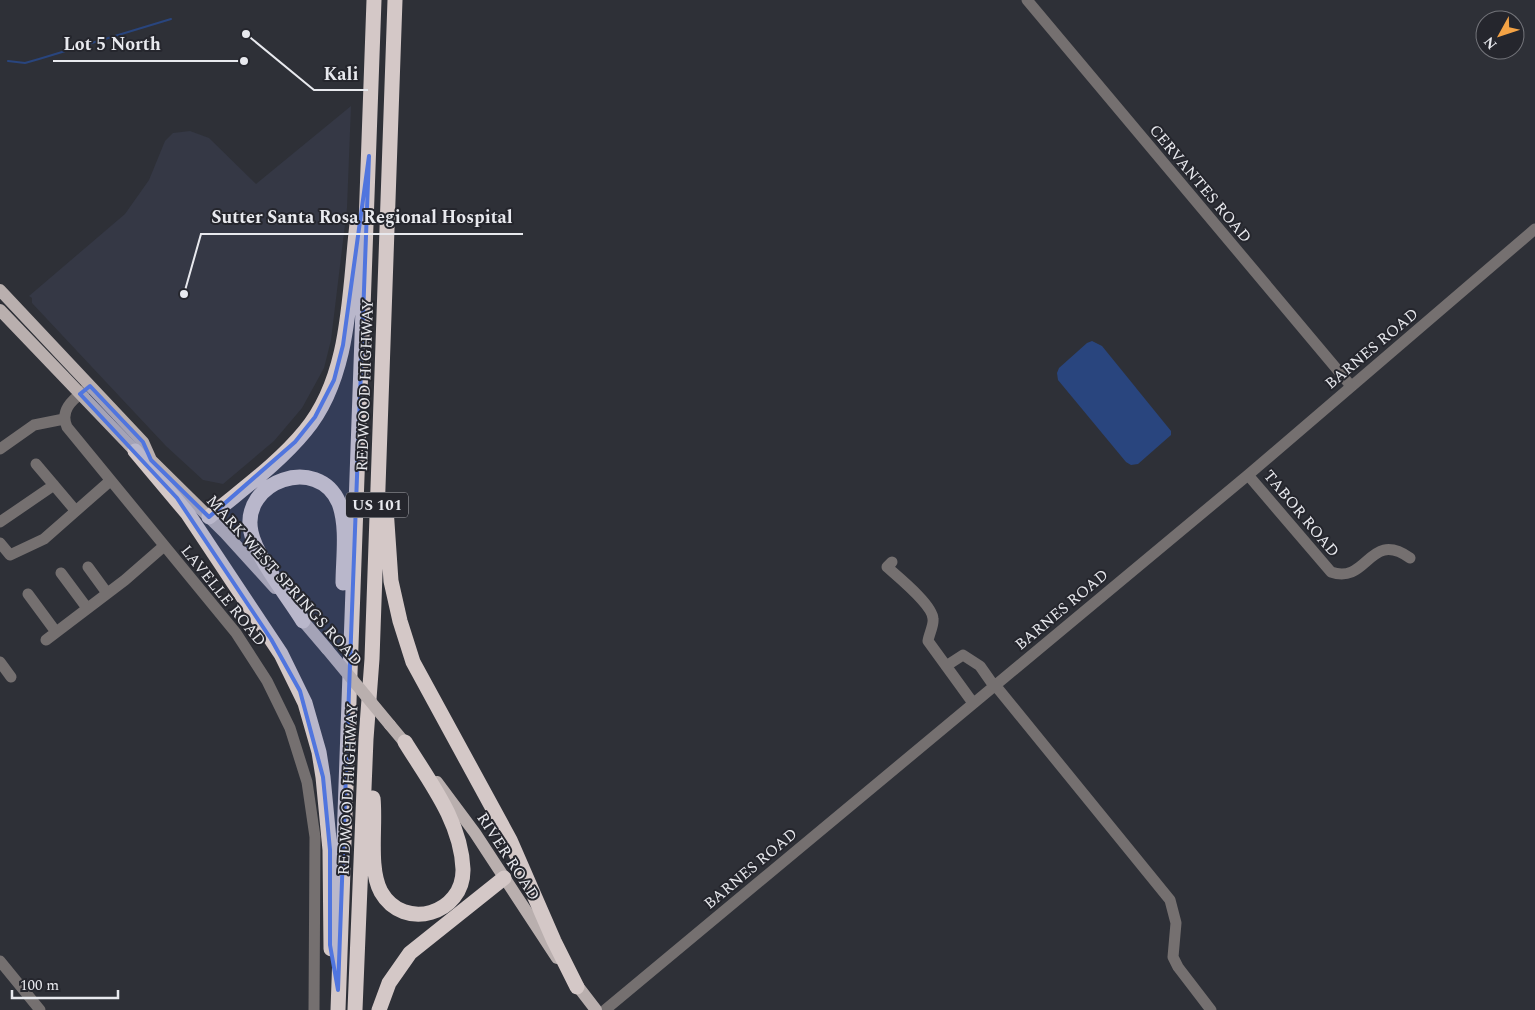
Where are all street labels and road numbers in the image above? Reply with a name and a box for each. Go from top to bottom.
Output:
street label: CERVANTES ROAD [1143,119,1257,248]
street label: REDWOOD HIGHWAY [350,298,380,472]
street label: BARNES ROAD [1320,302,1424,395]
street label: TABOR ROAD [1257,465,1345,563]
street label: MARK WEST SPRINGS ROAD [201,490,368,672]
road number: US 101 [346,492,408,518]
street label: LAVELLE ROAD [175,540,272,652]
street label: BARNES ROAD [1010,563,1114,656]
street label: REDWOOD HIGHWAY [331,702,364,876]
street label: RIVER ROAD [471,808,546,905]
street label: BARNES ROAD [699,822,803,915]

